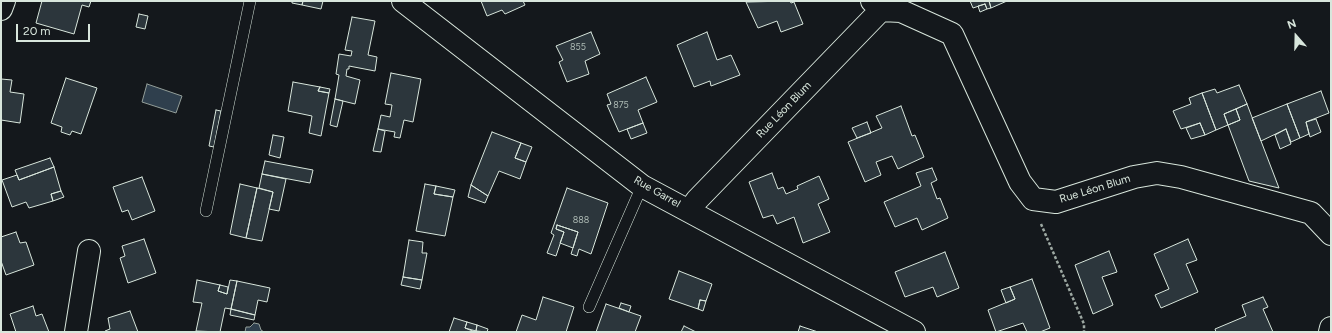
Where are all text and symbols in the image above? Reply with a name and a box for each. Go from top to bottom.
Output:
scale bar [18,16,92,42]
north arrow [1276,16,1316,56]
text: N [1285,17,1298,32]
text: 20 m [23,24,51,38]
house number: 855 [570,42,586,52]
street label: Rue Léon Blum [754,79,814,141]
house number: 875 [613,100,629,110]
street label: Rue Léon Blum [1058,172,1132,206]
street label: Rue Garrel [631,173,683,211]
house number: 888 [573,215,589,225]

